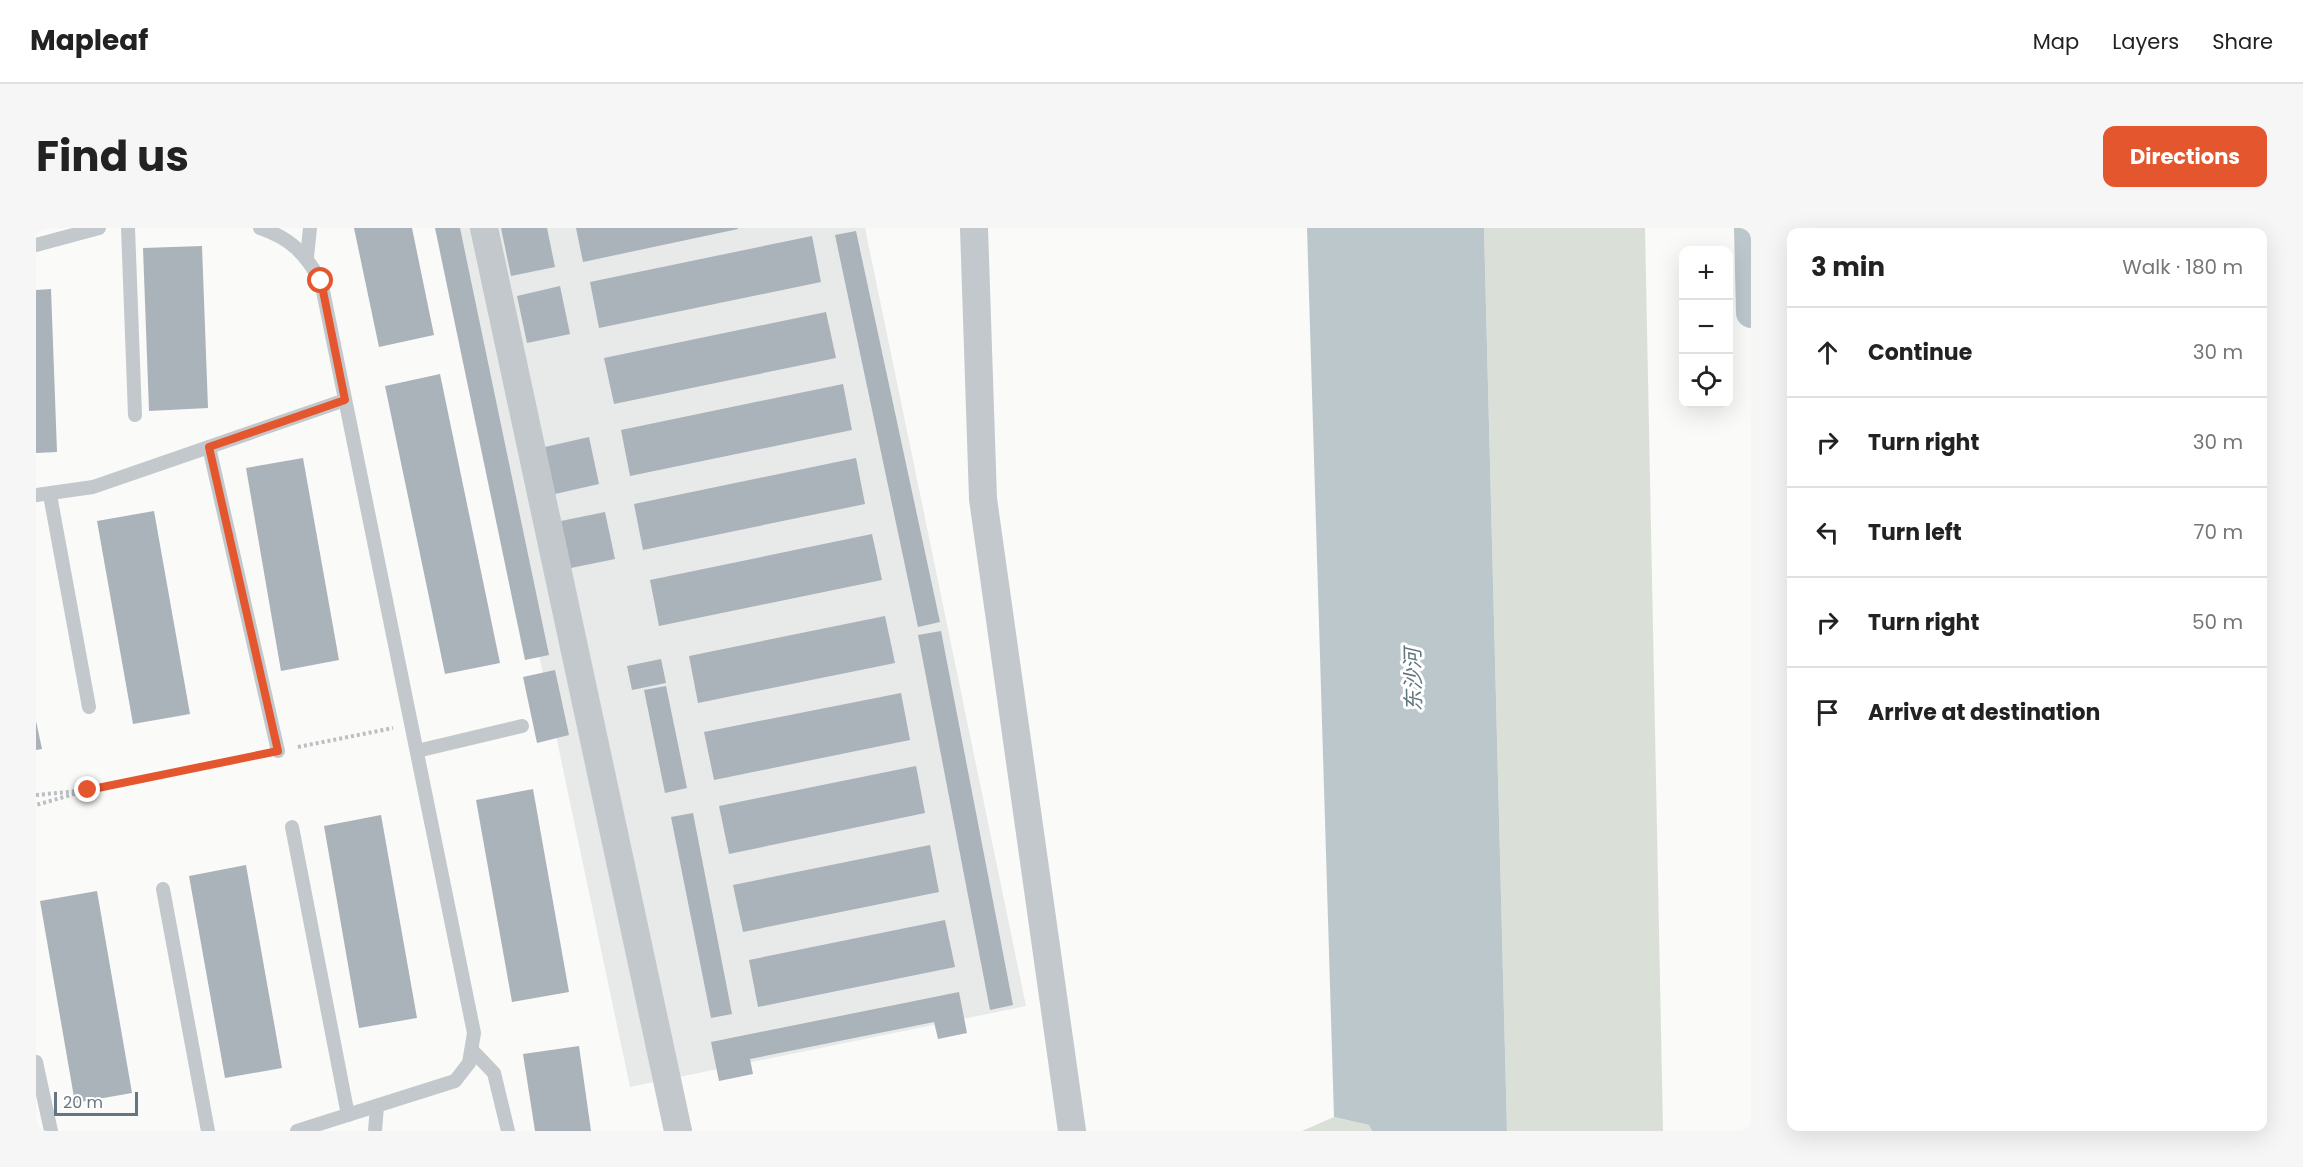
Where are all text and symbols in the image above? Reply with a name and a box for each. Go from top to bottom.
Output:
text: Mapleaf [30,21,148,60]
text: Map [2033,27,2079,56]
text: Layers [2112,27,2179,56]
text: Share [2212,27,2273,56]
button: Directions [2103,126,2267,187]
text: Find us [36,127,189,186]
map controls [1679,246,1733,408]
button: + [1679,246,1733,300]
text: 3 min [1811,249,1885,285]
text: Walk · 180 m [2122,253,2243,281]
route start [307,267,333,293]
button: − [1679,300,1733,354]
icon: ahead [1811,336,1844,369]
text: Continue [1868,337,1972,368]
text: 30 m [2193,338,2243,366]
button: locate [1679,354,1733,408]
icon: right [1811,426,1844,459]
text: Turn right [1868,427,1979,458]
text: 30 m [2193,428,2243,456]
icon: left [1811,516,1844,549]
text: Turn left [1868,517,1962,548]
text: 70 m [2194,518,2243,546]
icon: right [1811,606,1844,639]
text: Turn right [1868,607,1979,638]
text: 50 m [2192,608,2243,636]
water label: 东沙河 [1398,644,1428,712]
icon: arrive [1811,696,1844,729]
text: Arrive at destination [1868,697,2100,728]
route end [74,776,100,802]
scale bar [54,1089,138,1116]
text: 20 m [63,1091,103,1114]

